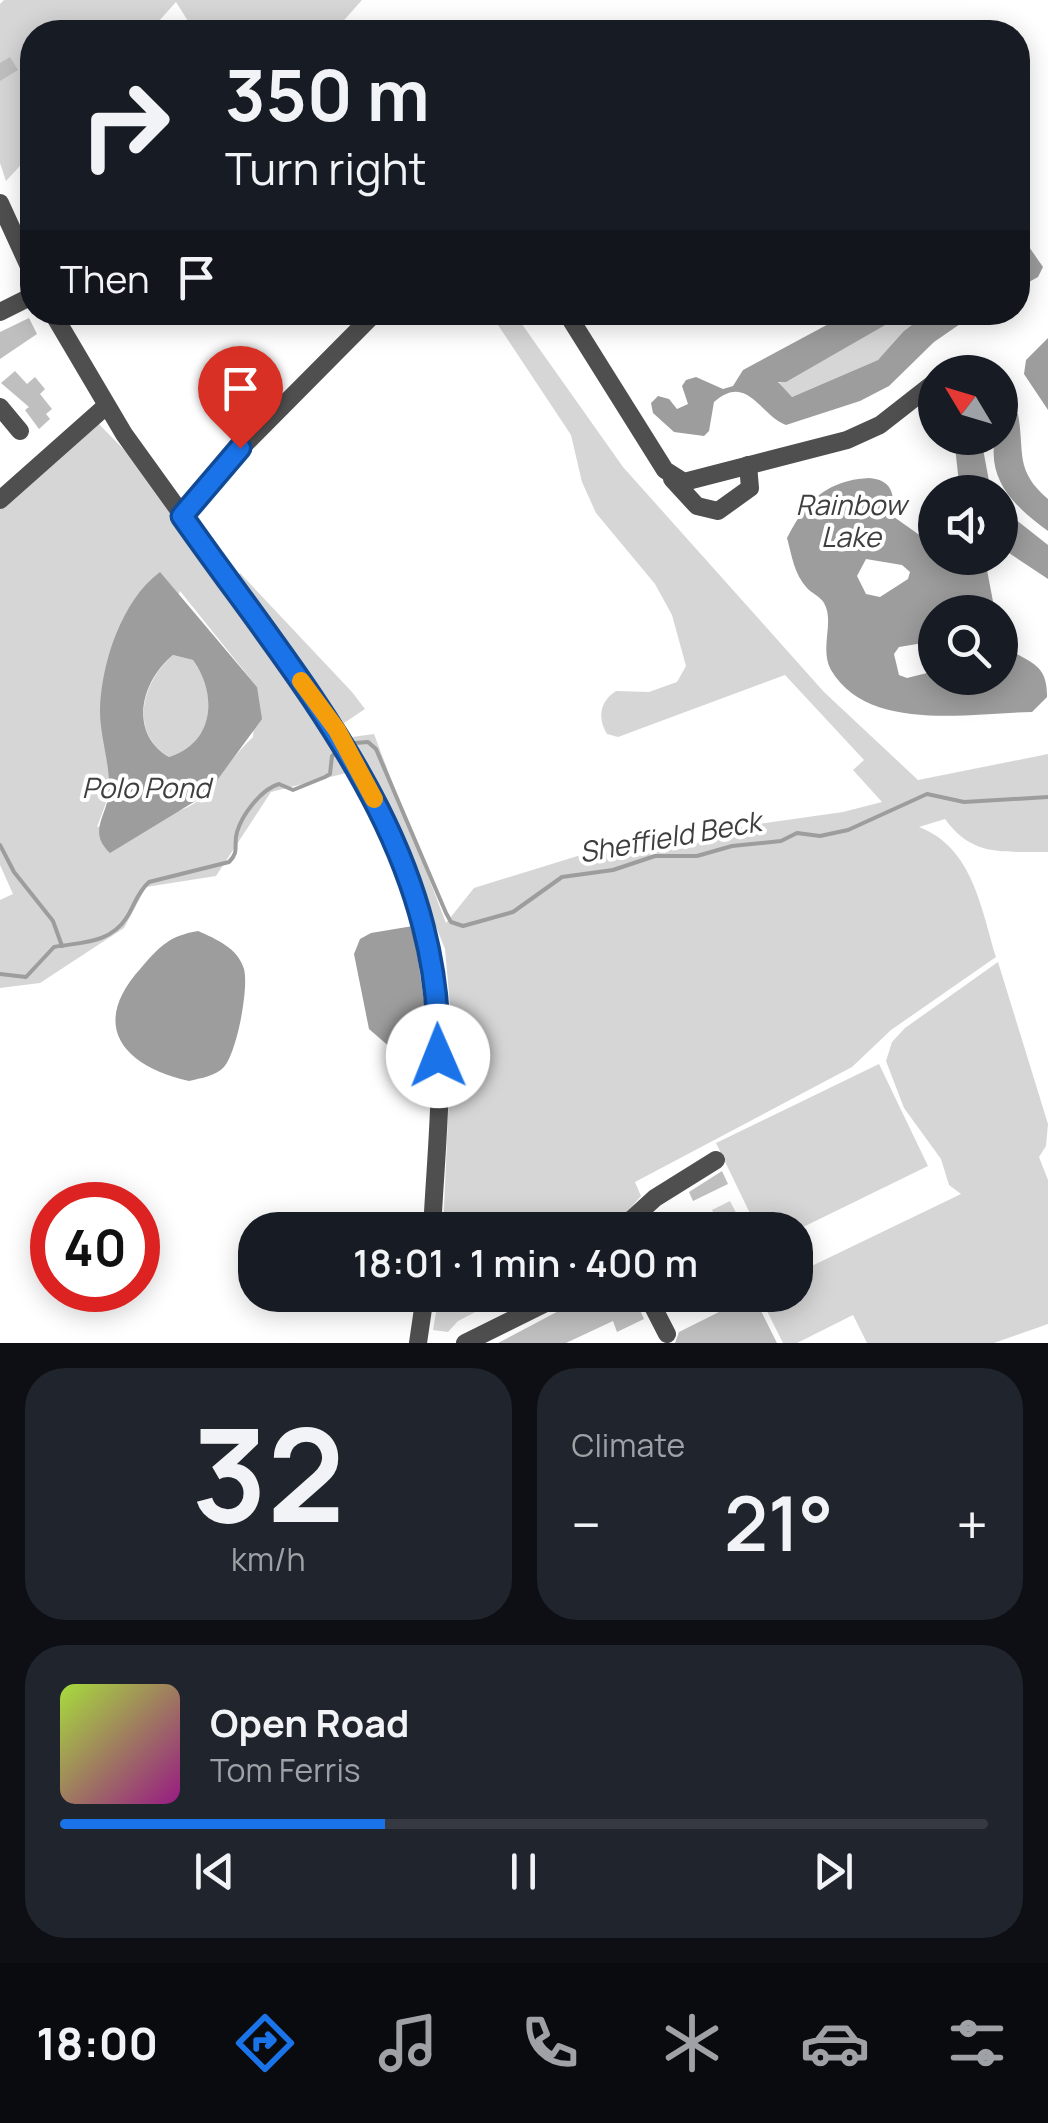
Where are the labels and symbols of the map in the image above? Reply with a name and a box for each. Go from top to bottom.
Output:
pin [198,346,283,449]
north arrow [918,355,1018,455]
water label: Rainbow Lake [796,485,910,555]
water label: Polo Pond [82,768,214,806]
water label: Sheffield Beck [576,801,768,871]
position arrow [386,1004,490,1108]
speed limit sign: 40 [30,1182,160,1312]

